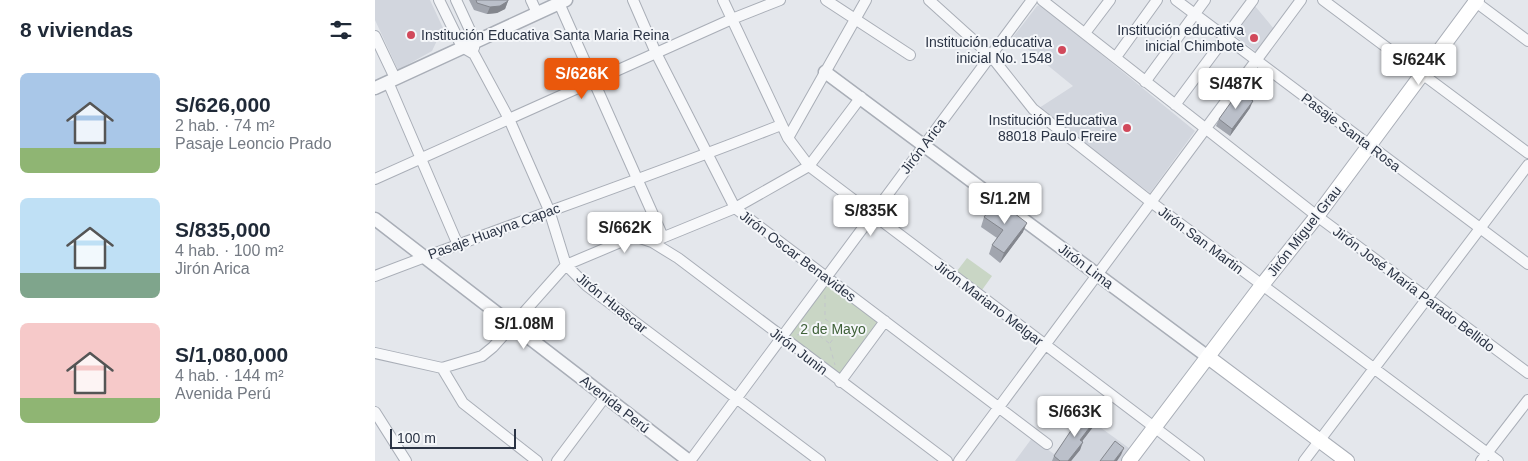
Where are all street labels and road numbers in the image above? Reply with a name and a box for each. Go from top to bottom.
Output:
street label: Pasaje Santa Rosa [1298,90,1404,175]
street label: Jirón Arica [897,115,949,177]
street label: Jirón Miguel Grau [1264,183,1344,279]
street label: Pasaje Huayna Capac [426,200,562,262]
street label: Jirón San Martin [1155,203,1247,277]
street label: Jirón Oscar Benavides [737,207,859,305]
street label: Jirón José María Parado Bellido [1330,223,1498,355]
street label: Jirón Lima [1055,240,1117,292]
street label: Jirón Mariano Melgar [932,257,1047,349]
street label: Jirón Huascar [573,270,651,337]
street label: Jirón Junin [767,324,831,378]
street label: Avenida Perú [577,372,653,436]

